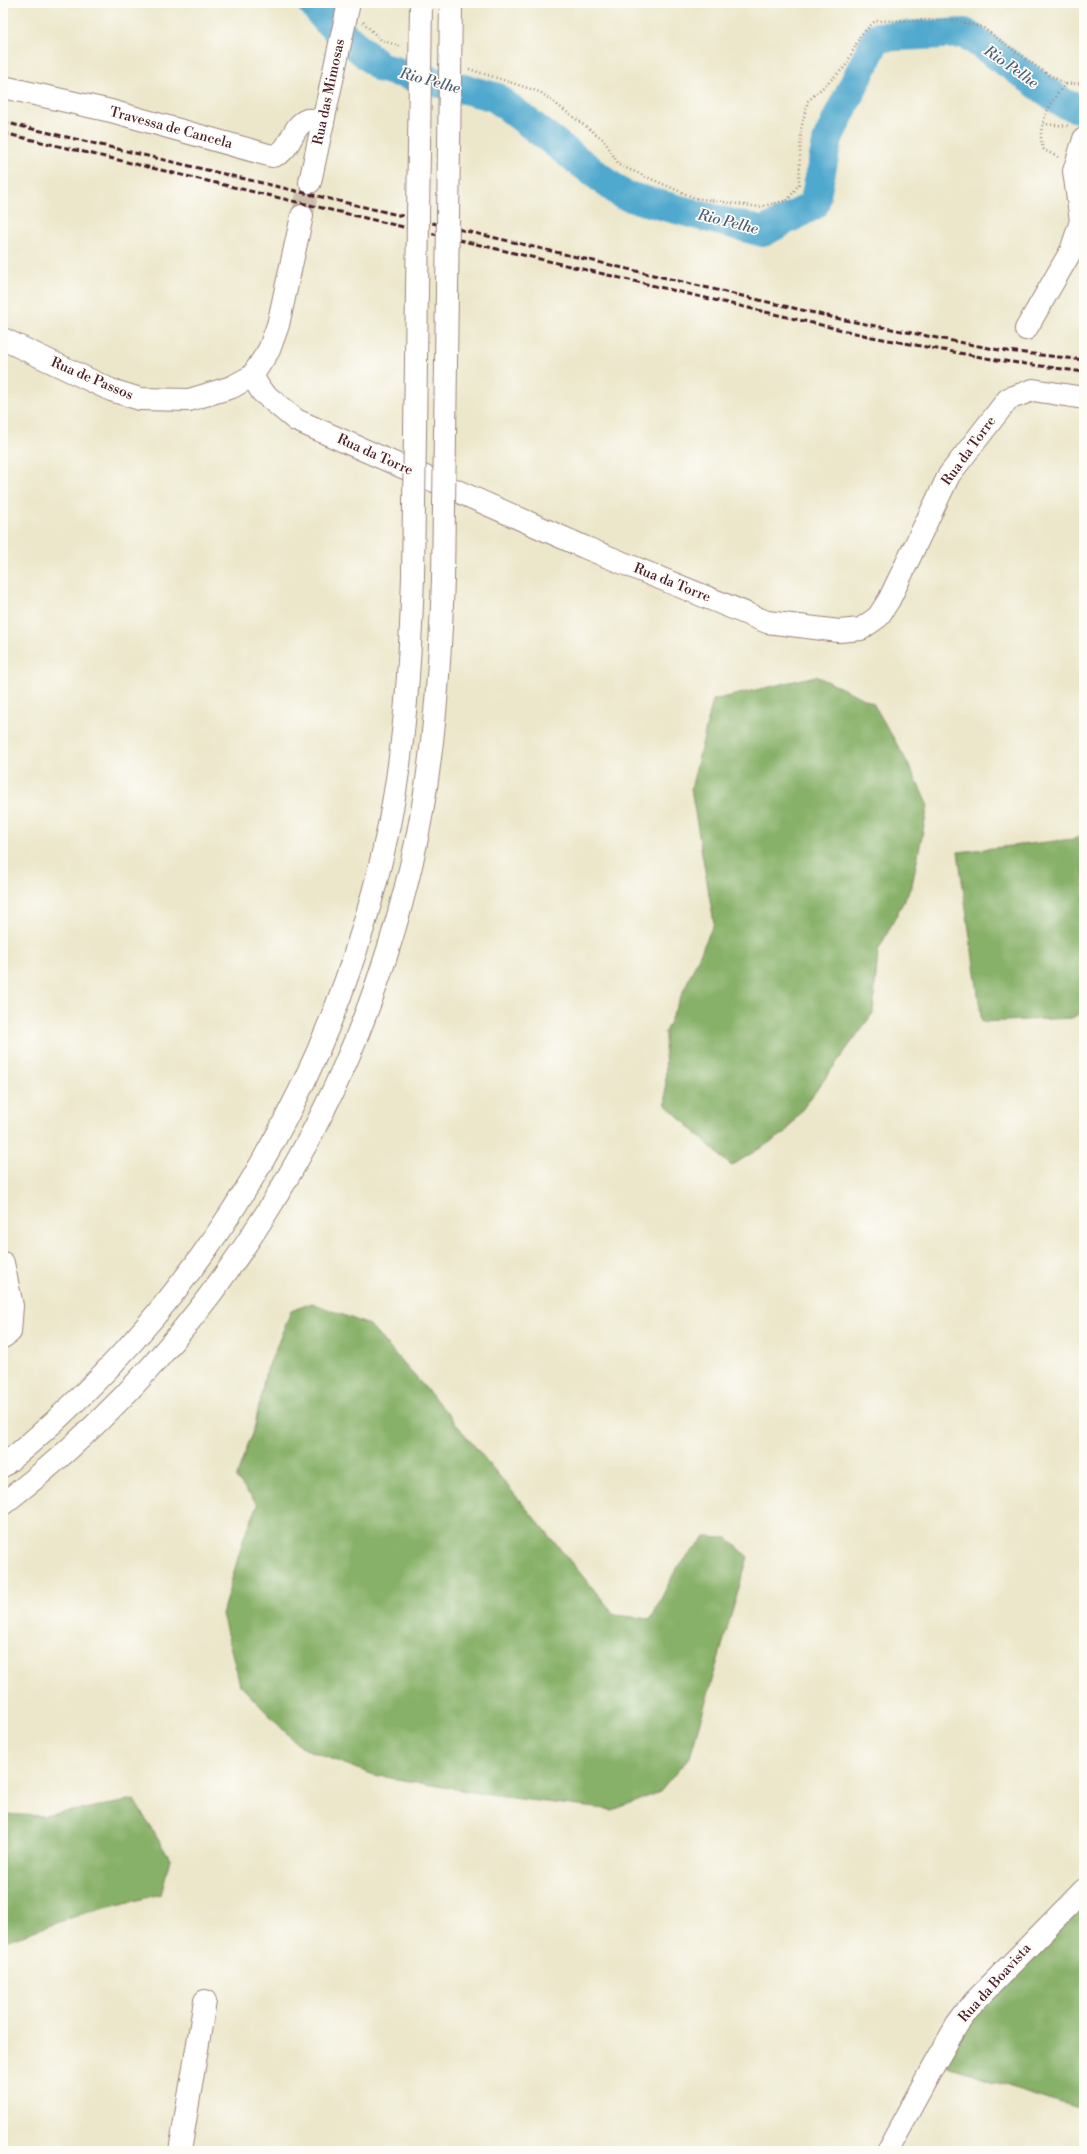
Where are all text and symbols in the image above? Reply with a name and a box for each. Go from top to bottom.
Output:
street label: Rua das Mimosas [309,37,349,147]
water label: Rio Pelhe [979,41,1042,93]
water label: Rio Pelhe [397,64,462,98]
street label: Travessa de Cancela [108,103,235,153]
water label: Rio Pelhe [695,205,760,239]
street label: Rua de Passos [48,354,136,404]
street label: Rua da Torre [938,413,1000,489]
street label: Rua da Torre [334,430,416,480]
street label: Rua da Torre [631,559,713,607]
street label: Rua da Boavista [955,1939,1036,2026]

